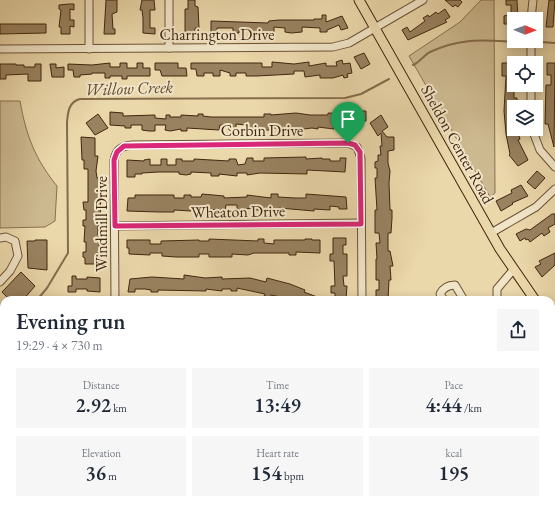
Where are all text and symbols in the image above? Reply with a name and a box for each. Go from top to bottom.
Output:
north arrow [507,12,543,48]
map controls [507,12,543,136]
street label: Charrington Drive [160,24,274,45]
button: locate [507,56,543,92]
water label: Willow Creek [85,75,174,101]
street label: Sheldon Center Road [416,81,499,208]
button: layers [507,100,543,136]
pin [331,102,365,143]
icon: arrive [337,108,359,130]
street label: Corbin Drive [221,120,303,141]
street label: Windmill Drive [91,176,112,272]
street label: Wheaton Drive [191,200,285,223]
text: Evening run [16,307,125,336]
button: share [497,309,539,351]
text: 19:29 · 4 × 730 m [16,337,103,354]
text: Distance [83,378,120,392]
text: Time [266,378,289,392]
text: Pace [445,378,463,392]
text: 2.92 [75,392,111,418]
text: 13:49 [254,392,301,418]
text: 4:44 [426,392,462,418]
text: km [111,401,127,415]
text: /km [462,401,482,415]
text: Elevation [81,446,121,460]
text: Heart rate [256,446,299,460]
text: kcal [446,446,462,460]
text: 36 [86,460,106,486]
text: 154 [251,460,282,486]
text: 195 [438,460,469,486]
text: m [106,469,117,483]
text: bpm [282,469,304,483]

